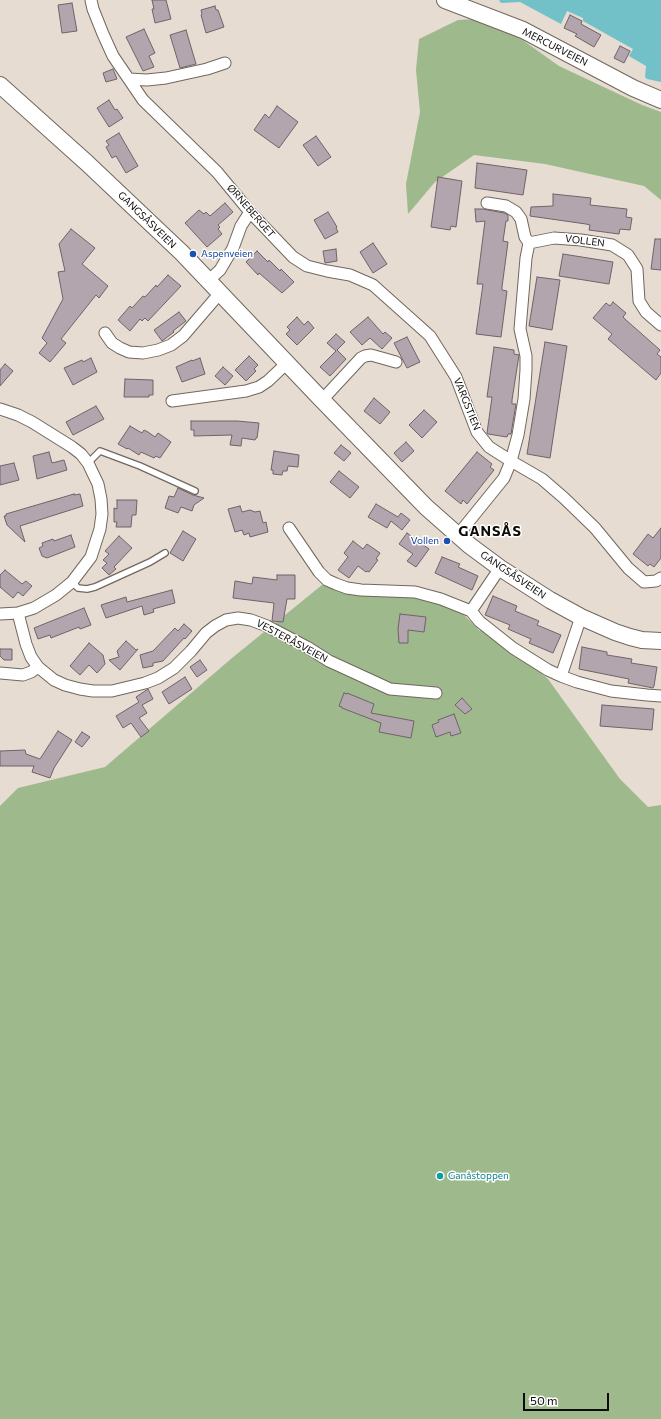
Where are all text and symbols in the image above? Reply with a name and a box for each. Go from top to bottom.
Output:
street label: MERCURVEIEN [520,25,590,69]
street label: ØRNEBERGET [225,182,277,240]
street label: GANGSÅSVEIEN [115,189,179,251]
street label: VOLLEN [565,233,605,249]
place label: Aspenveien [201,248,253,260]
marker: Aspenveien [188,249,198,259]
street label: VARGSTIEN [451,376,483,432]
district label: GANSÅS [458,523,522,539]
place label: Vollen [411,535,439,547]
marker: Vollen [442,536,452,546]
street label: GANGSÅSVEIEN [478,549,548,601]
street label: VESTERÅSVEIEN [254,617,330,665]
place label: Ganåstoppen [448,1170,509,1182]
marker: Ganåstoppen [435,1171,445,1181]
scale bar [525,1385,611,1411]
text: 50 m [530,1393,558,1407]

